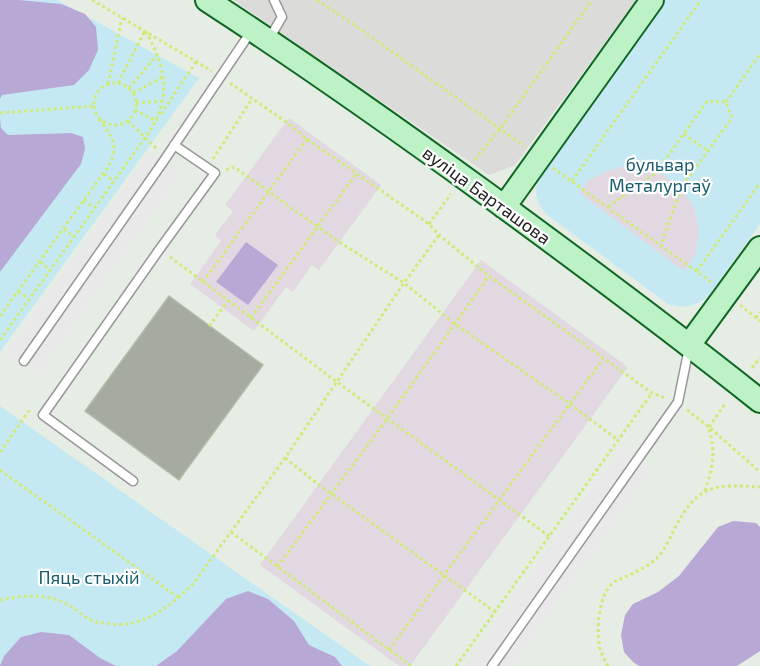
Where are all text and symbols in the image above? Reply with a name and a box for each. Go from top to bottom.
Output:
street label: вуліца Барташова [419,141,555,249]
park label: бульвар Металургаў [609,153,711,196]
park label: Пяць стыхій [38,566,140,588]

